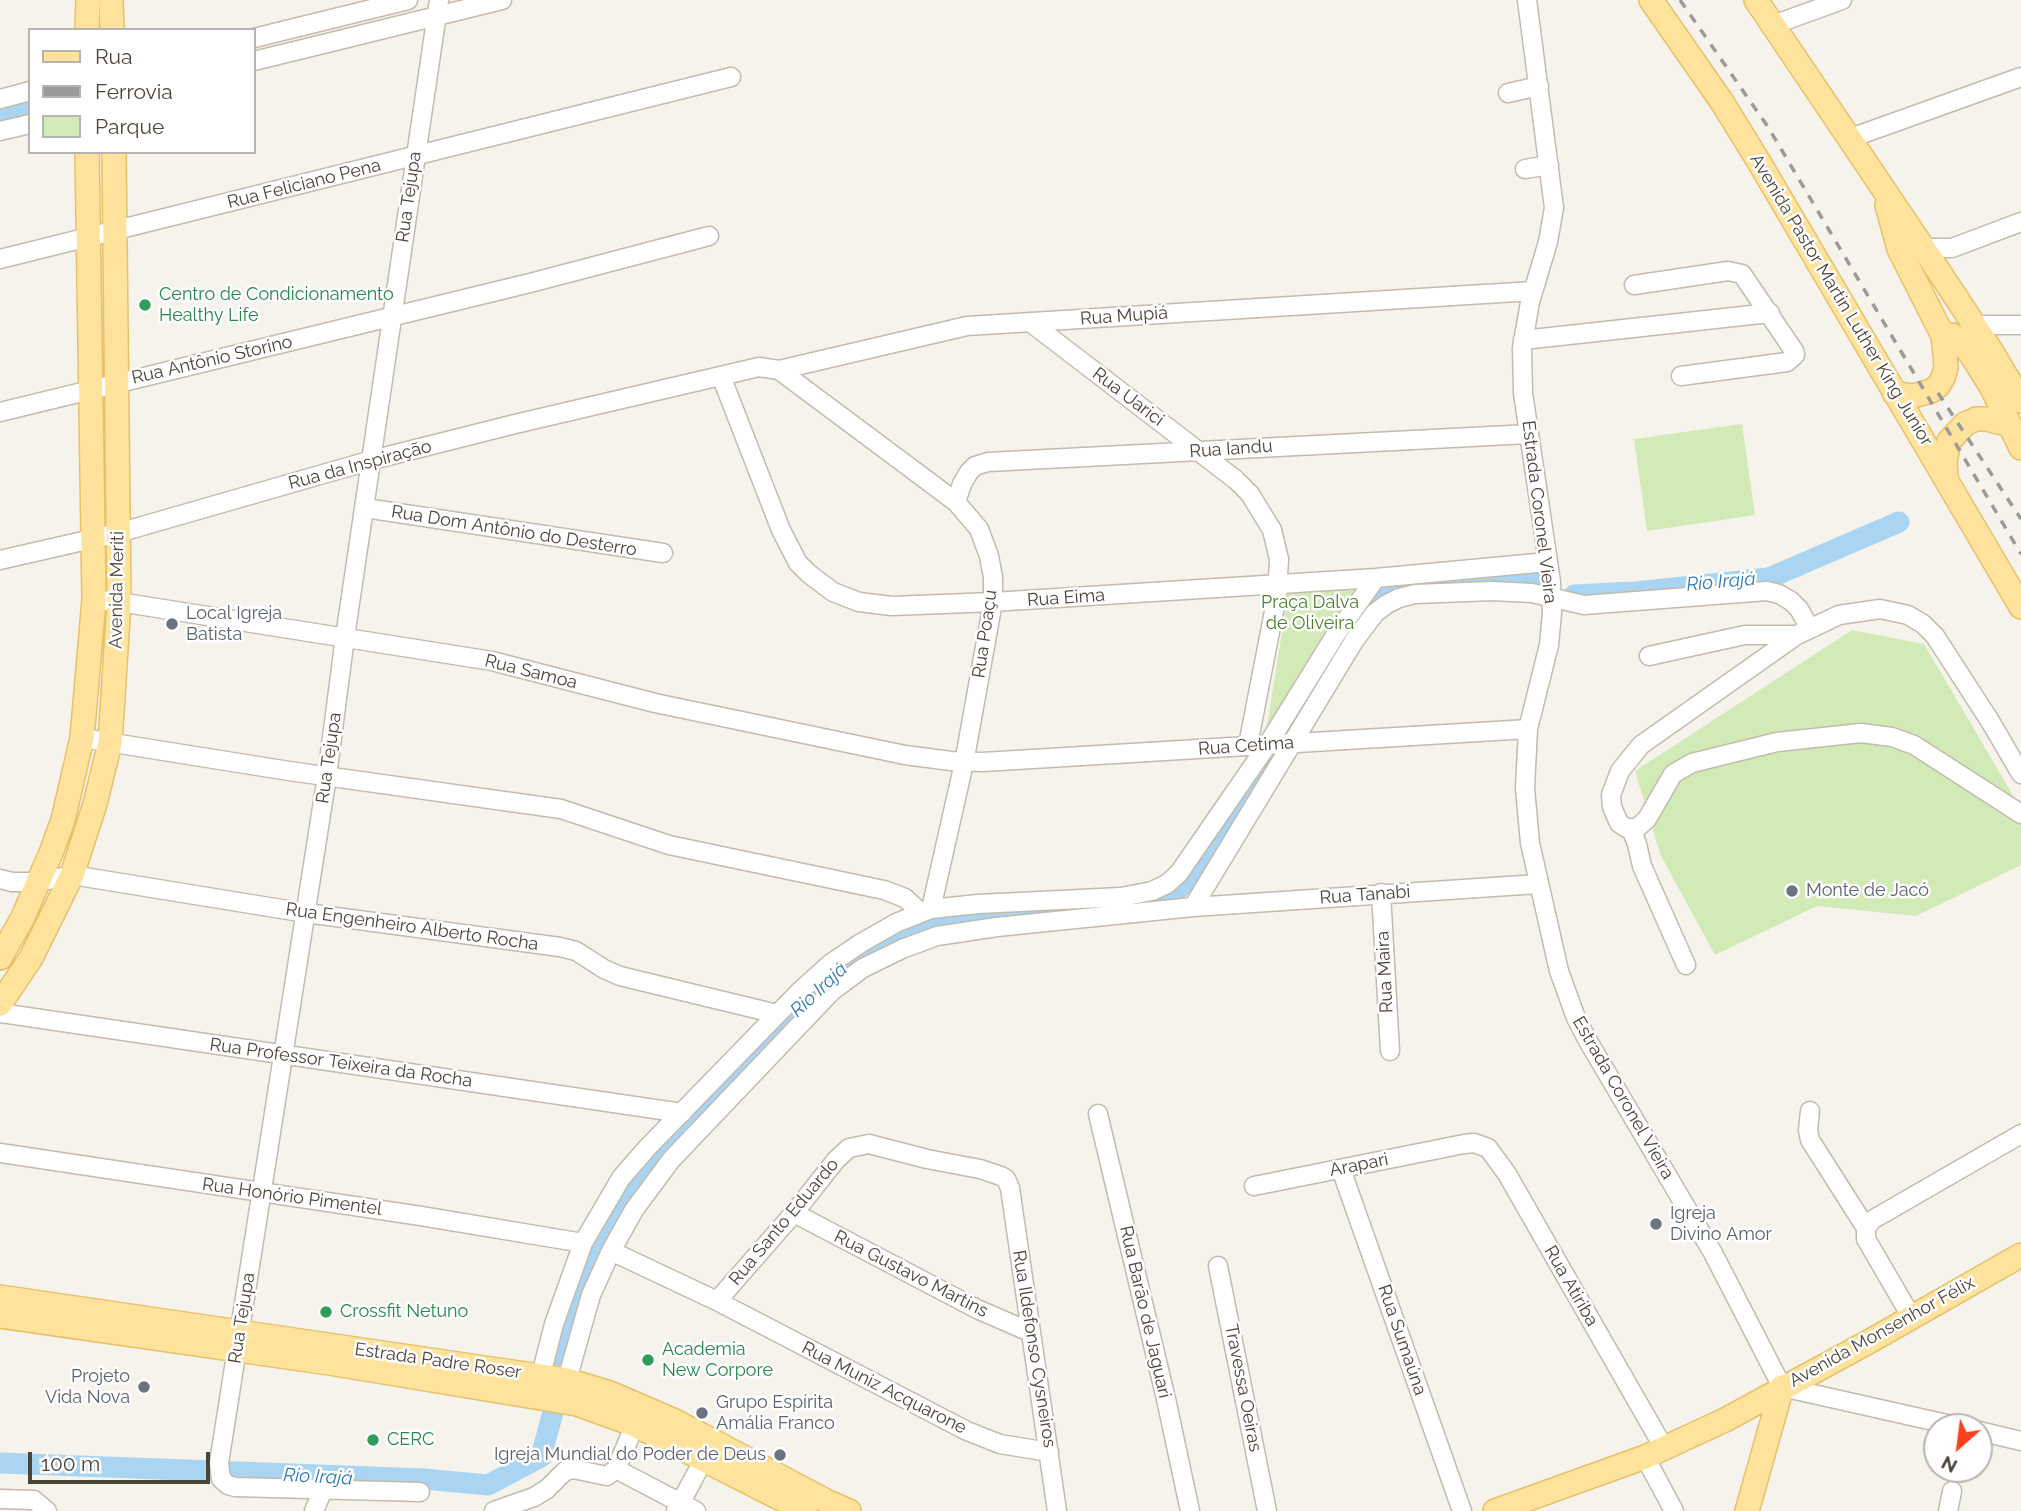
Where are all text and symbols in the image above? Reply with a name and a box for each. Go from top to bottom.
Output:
legend [28,28,256,154]
text: Rua [95,44,132,69]
text: Ferrovia [95,79,173,104]
text: Parque [95,114,164,139]
street label: Rua Tejupa [392,150,426,244]
street label: Avenida Pastor Martin Luther King Junior [1745,150,1937,450]
street label: Rua Feliciano Pena [225,154,383,214]
place label: Centro de Condicionamento Healthy Life [159,284,394,326]
marker: Centro de Condicionamento Healthy Life [137,297,153,313]
street label: Rua Mupiá [1079,302,1169,330]
street label: Rua Antônio Storino [129,331,295,389]
street label: Rua Uarici [1088,363,1168,431]
street label: Estrada Coronel Vieira [1517,419,1561,605]
street label: Rua da Inspiração [286,435,434,495]
street label: Rua Iandu [1189,435,1273,463]
street label: Rua Dom Antônio do Desterro [390,501,638,561]
street label: Avenida Meriti [105,531,129,649]
water label: Rio Irajá [1685,568,1757,596]
street label: Rua Eima [1026,585,1106,611]
street label: Rua Poaçu [968,589,1002,679]
park label: Praça Dalva de Oliveira [1261,592,1359,634]
place label: Local Igreja Batista [186,603,282,646]
marker: Local Igreja Batista [164,616,180,632]
street label: Rua Samoa [483,650,579,694]
street label: Rua Tejupa [312,711,346,805]
street label: Rua Cetima [1197,732,1295,760]
place label: Monte de Jacó [1806,880,1929,902]
street label: Rua Tanabi [1319,881,1411,909]
marker: Monte de Jacó [1784,883,1800,899]
street label: Rua Engenheiro Alberto Rocha [284,899,540,955]
street label: Rua Maira [1372,930,1398,1014]
water label: Rio Irajá [786,958,852,1022]
street label: Estrada Coronel Vieira [1568,1013,1678,1183]
street label: Rua Professor Teixeira da Rocha [208,1034,474,1092]
street label: Arapari [1328,1149,1390,1181]
street label: Rua Santo Eduardo [725,1154,843,1290]
street label: Rua Honório Pimentel [201,1174,383,1220]
place label: Igreja Divino Amor [1670,1203,1772,1246]
marker: Igreja Divino Amor [1648,1216,1664,1232]
street label: Rua Barão de Jaguari [1115,1224,1175,1400]
street label: Rua Gustavo Martins [830,1226,992,1322]
street label: Rua Atiriba [1539,1242,1603,1330]
street label: Rua Ildefonso Cysneiros [1008,1249,1060,1449]
street label: Rua Tejupa [224,1271,260,1365]
street label: Avenida Monsenhor Félix [1786,1272,1978,1392]
street label: Rua Sumaúna [1373,1282,1431,1398]
place label: Crossfit Netuno [340,1301,468,1323]
marker: Crossfit Netuno [318,1304,334,1320]
street label: Travessa Oeiras [1220,1322,1266,1454]
street label: Rua Muniz Acquarone [798,1337,970,1439]
street label: Estrada Padre Roser [353,1339,523,1383]
place label: Academia New Corpore [662,1339,773,1382]
marker: Academia New Corpore [640,1352,656,1368]
place label: Projeto Vida Nova [45,1366,130,1408]
marker: Projeto Vida Nova [136,1379,152,1395]
place label: Grupo Espírita Amália Franco [716,1392,835,1434]
marker: Grupo Espírita Amália Franco [694,1405,710,1421]
north arrow [1923,1413,1993,1483]
place label: CERC [387,1429,434,1451]
marker: CERC [365,1432,381,1448]
scale bar [32,1438,214,1482]
place label: Igreja Mundial do Poder de Deus [494,1444,766,1466]
marker: Igreja Mundial do Poder de Deus [772,1447,788,1463]
text: 100 m [41,1451,100,1476]
text: N [1938,1452,1961,1478]
water label: Rio Irajá [283,1464,353,1490]

